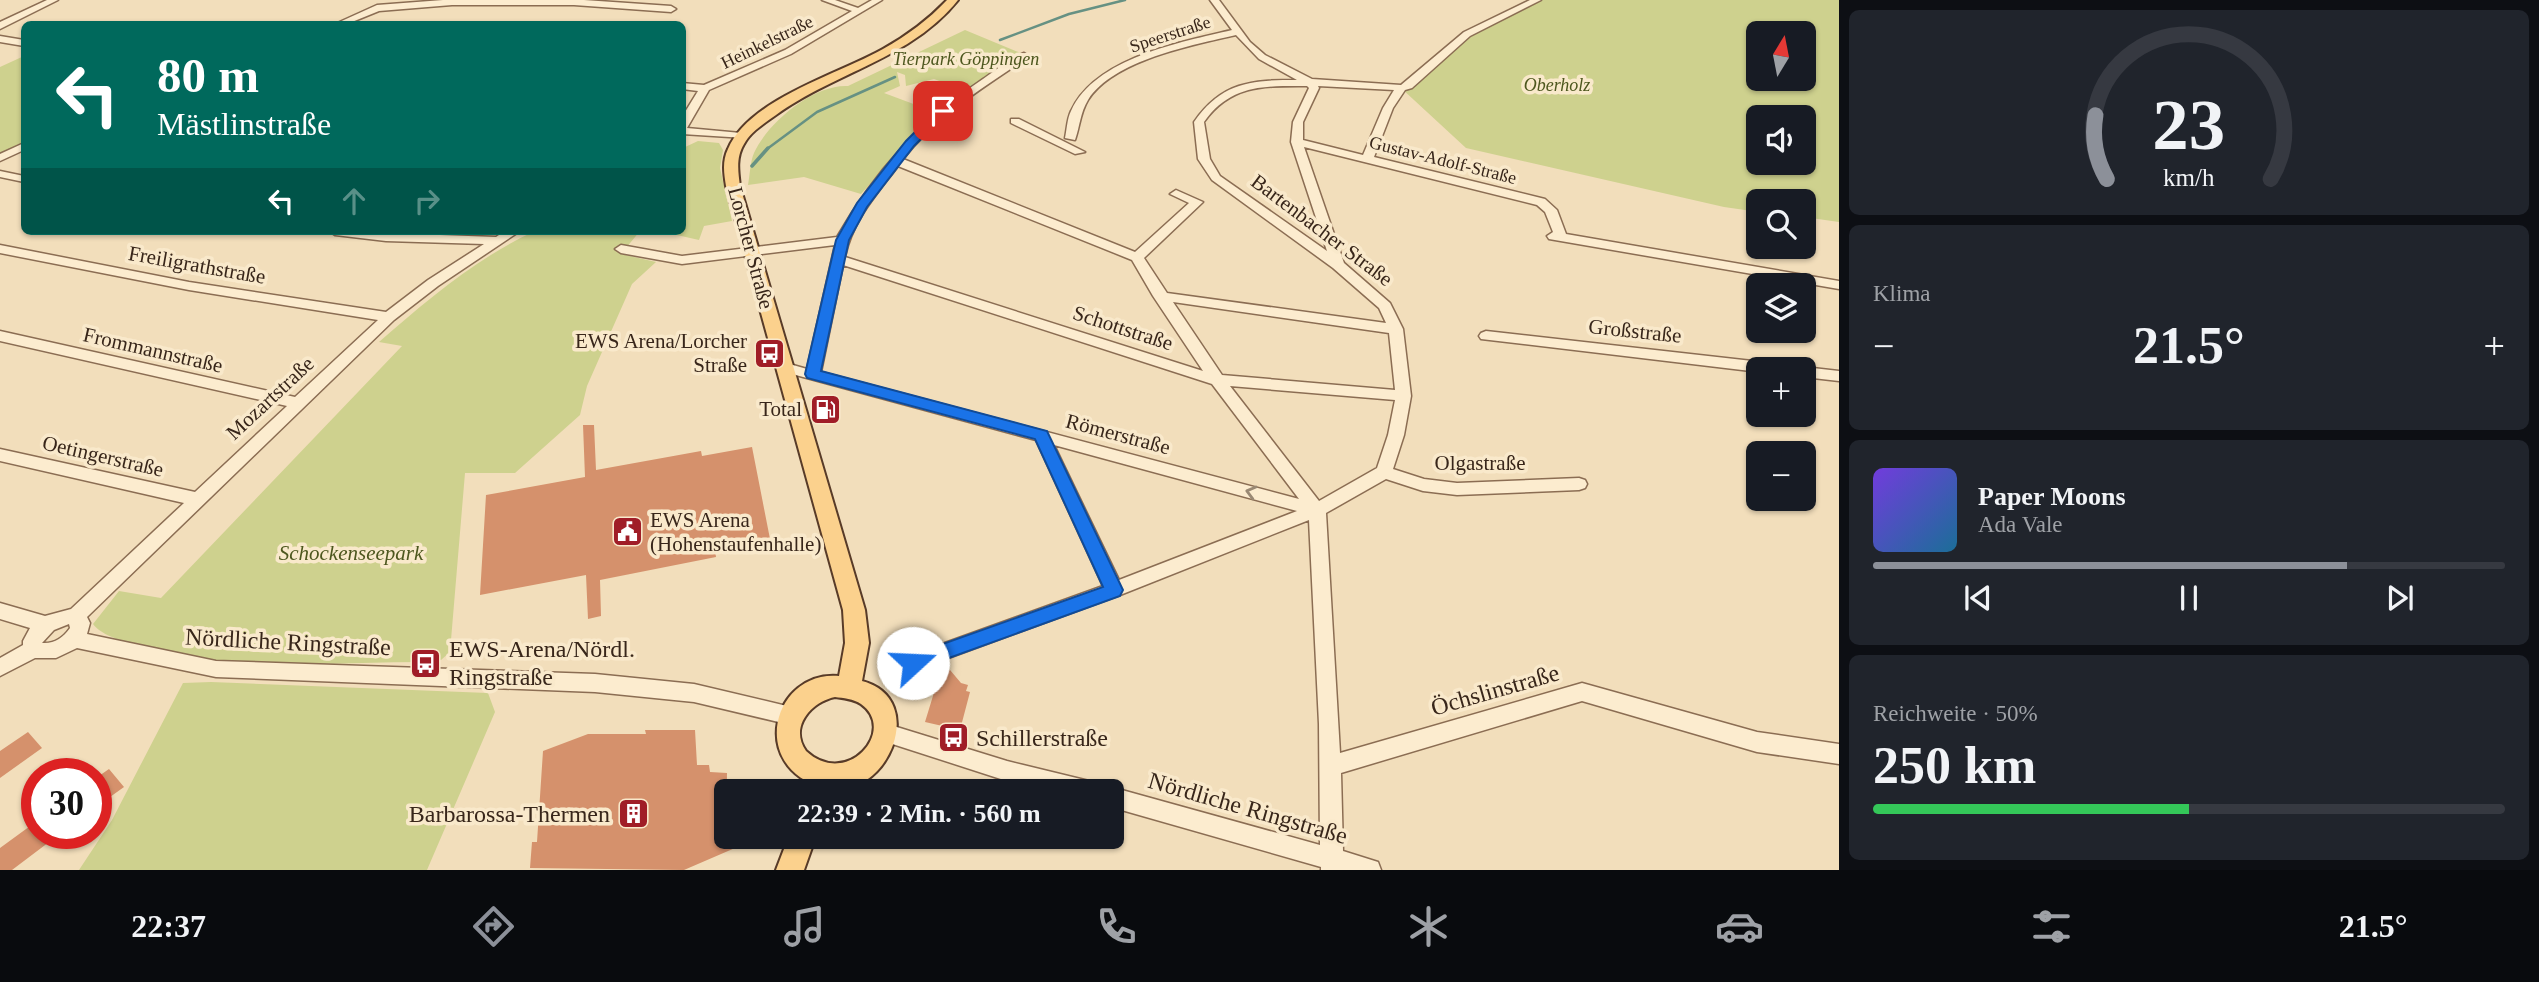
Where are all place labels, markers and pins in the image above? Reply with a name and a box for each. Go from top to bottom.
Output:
pin [913,81,973,141]
place label: EWS Arena/Lorcher Straße [575,329,747,377]
bus stop icon: EWS Arena/Lorcher Straße [753,336,787,370]
fuel station icon: Total [808,392,842,426]
place label: Total [759,397,802,421]
place label: EWS Arena (Hohenstaufenhalle) [650,508,821,556]
public building icon: EWS Arena (Hohenstaufenhalle) [610,515,644,549]
place label: EWS-Arena/Nördl. Ringstraße [449,636,635,690]
bus stop icon: EWS-Arena/Nördl. Ringstraße [409,646,443,680]
bus stop icon: Schillerstraße [936,721,970,755]
place label: Schillerstraße [976,725,1108,751]
building icon: Barbarossa-Thermen [616,797,650,831]
place label: Barbarossa-Thermen [409,801,610,827]

